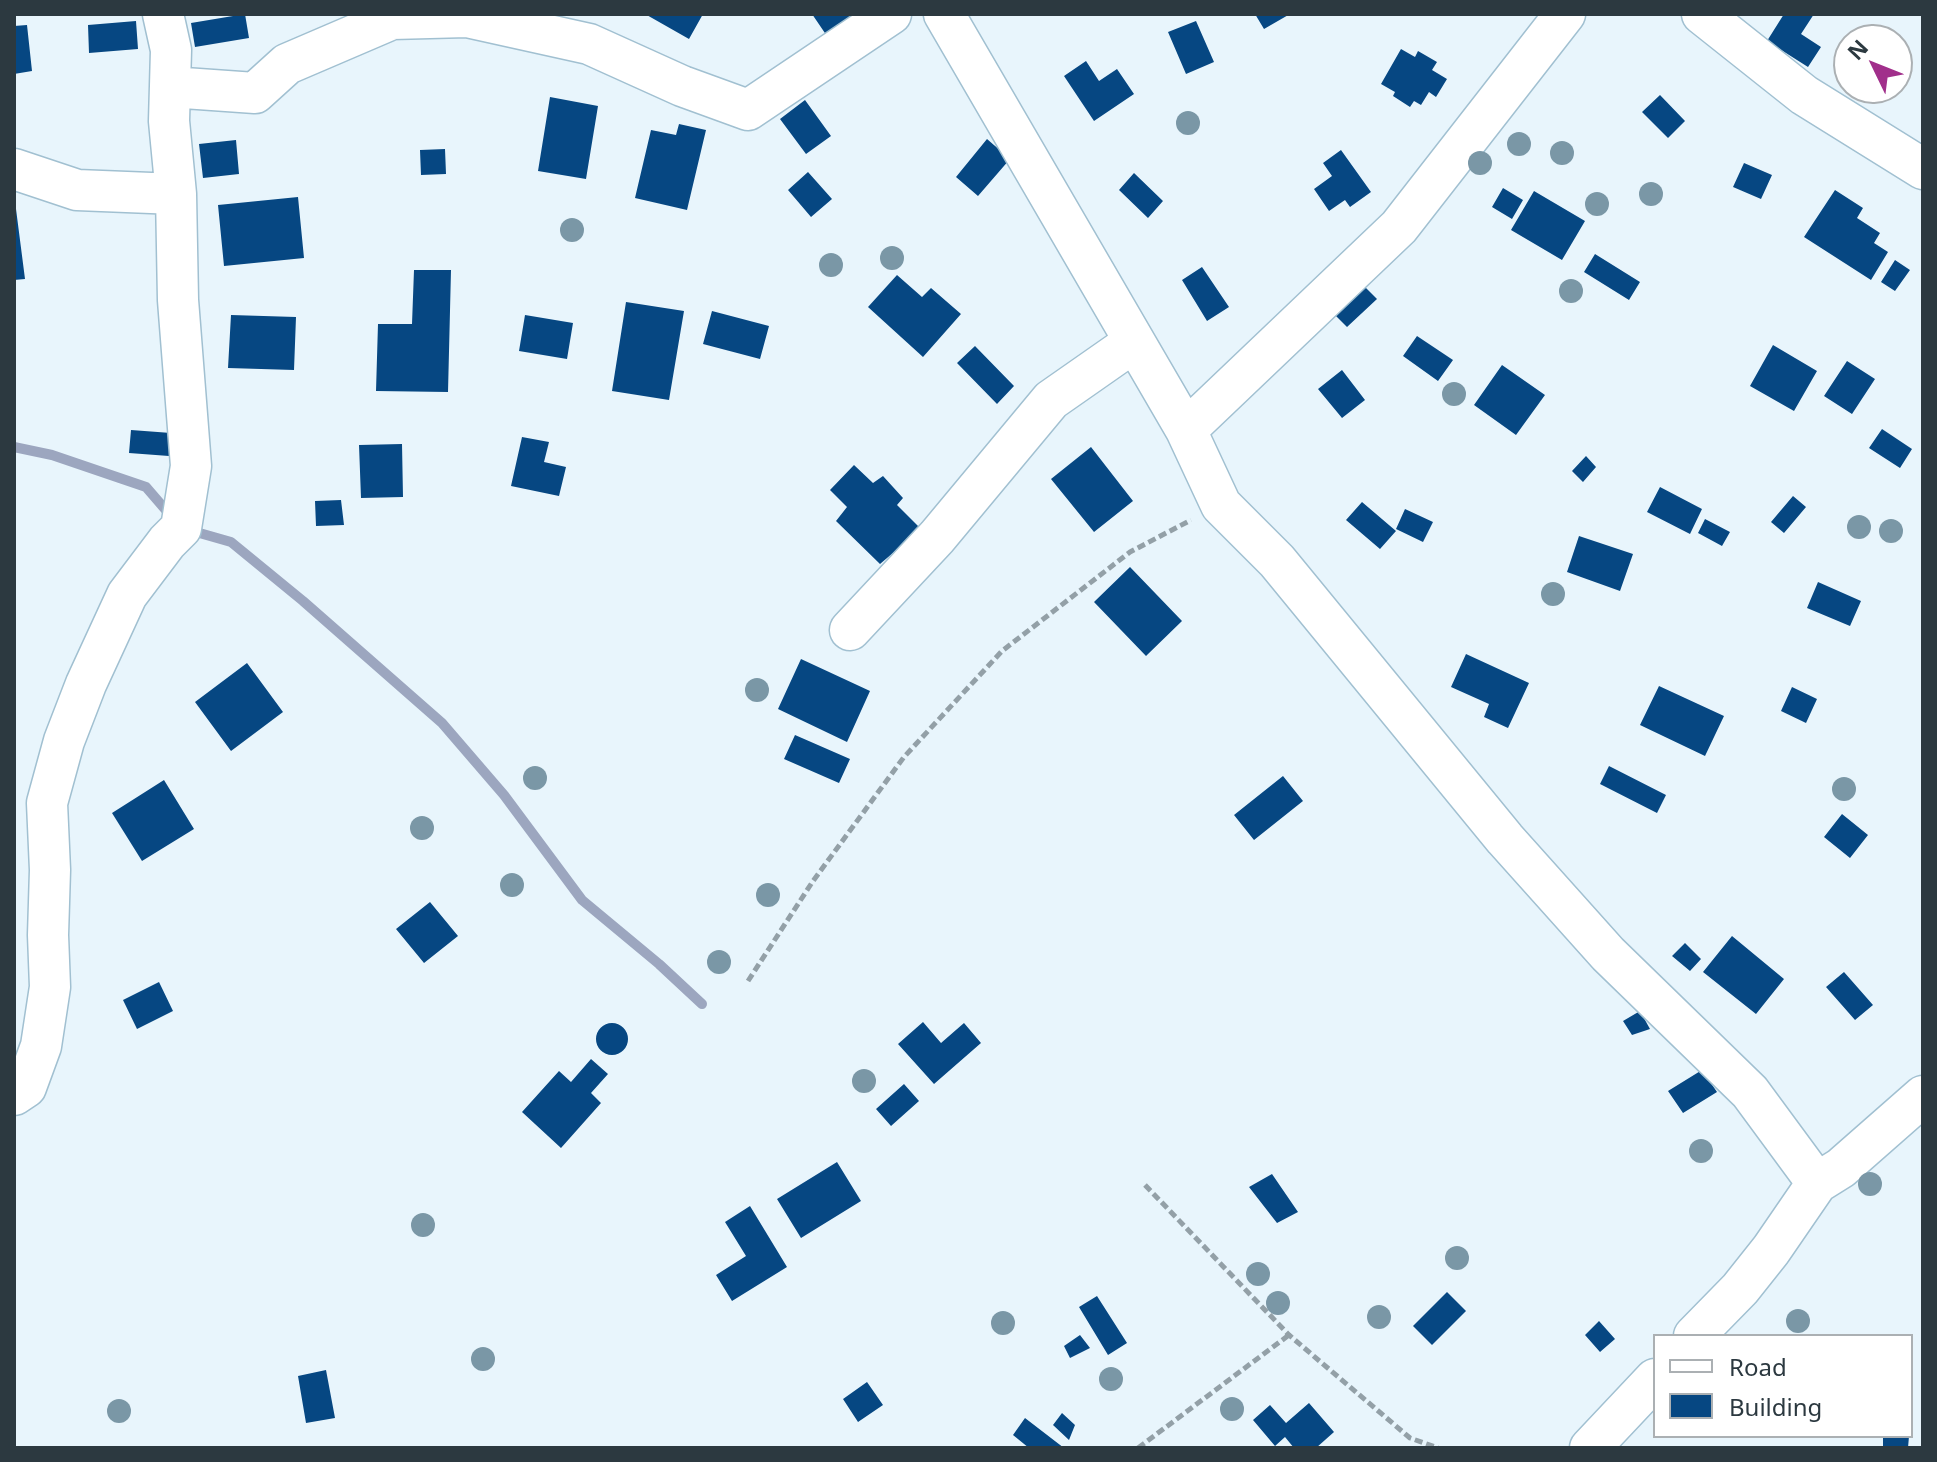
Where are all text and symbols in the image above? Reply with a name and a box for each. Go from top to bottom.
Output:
north arrow [1833,24,1913,104]
text: N [1840,32,1874,66]
legend [1653,1334,1913,1438]
text: Road [1729,1350,1787,1383]
text: Building [1729,1390,1822,1423]

